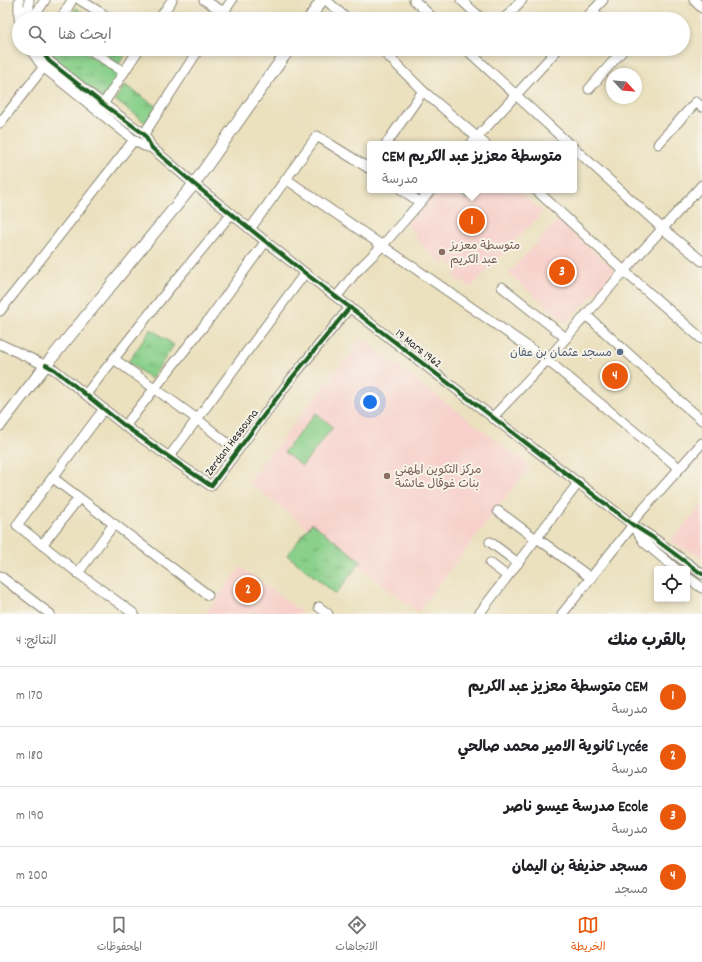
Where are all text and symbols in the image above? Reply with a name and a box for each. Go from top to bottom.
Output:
search box [12,12,690,56]
icon: search [26,23,48,45]
text: ابحث هنا [58,25,112,47]
north arrow [606,68,642,104]
popup [367,141,577,193]
text: CEM متوسطة معزيز عبد الكريم [382,147,562,169]
text: مدرسة [382,171,418,190]
pin: 1 [459,206,485,236]
place label: متوسطة معزيز عبد الكريم [449,238,520,269]
marker: متوسطة معزيز عبد الكريم [437,247,447,257]
pin: 3 [549,257,575,287]
street label: 19 Mars 1962 [391,326,445,373]
place label: مسجد عثمان بن عفان [510,345,612,362]
marker: مسجد عثمان بن عفان [615,347,625,357]
pin: 4 [602,361,628,391]
your location [360,392,380,412]
street label: Zerdani Hessouna [201,406,263,480]
place label: مركز التكوين المهني بنات غوقال عائشة [395,462,482,493]
marker: مركز التكوين المهني بنات غوقال عائشة [382,471,392,481]
map controls [654,566,690,602]
button: locate [654,566,690,602]
pin: 2 [235,575,261,605]
text: بالقرب منك [608,630,686,654]
text: النتائج: 4 [16,632,57,651]
text: CEM متوسطة معزيز عبد الكريم [468,677,648,699]
text: 170 m [16,687,43,706]
text: 1 [672,687,674,706]
text: مدرسة [612,701,648,720]
text: Lycée ثانوية الامير محمد صالحي [458,737,648,759]
text: 180 m [16,747,43,766]
text: 2 [670,747,676,766]
text: مدرسة [612,761,648,780]
text: Ecole مدرسة عيسو ناصر [504,797,648,819]
text: 190 m [16,807,44,826]
text: 3 [670,807,676,826]
text: مدرسة [612,821,648,840]
text: مسجد حذيفة بن اليمان [512,857,648,879]
text: 200 m [16,867,48,886]
text: 4 [670,867,676,886]
text: مسجد [615,881,648,900]
tab: المحفوظات [97,914,142,956]
tab: الاتجاهات [335,914,378,956]
tab: الخريطة [571,914,605,956]

